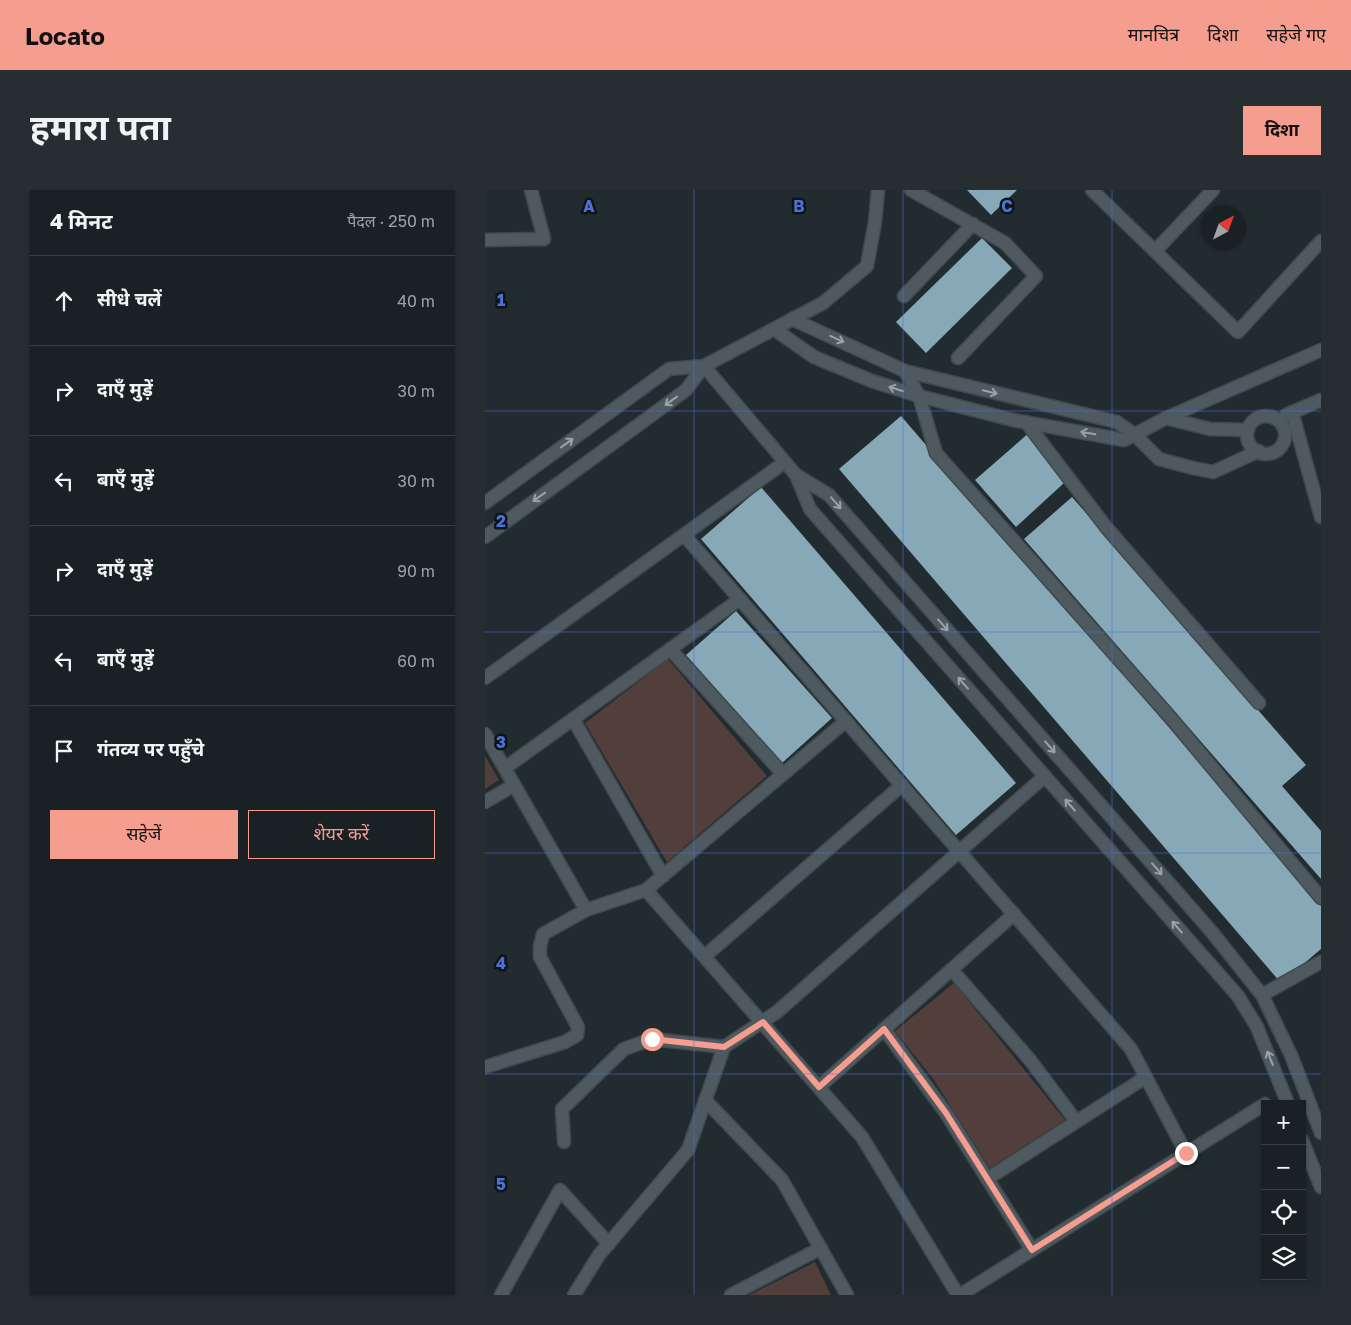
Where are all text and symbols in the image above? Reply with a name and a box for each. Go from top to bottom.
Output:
text: Locato [25,21,105,50]
text: मानचित्र [1128,23,1179,45]
text: दिशा [1207,23,1238,45]
text: सहेजे गए [1266,23,1326,45]
text: हमारा पता [30,106,171,148]
button: दिशा [1243,106,1321,155]
text: A [583,196,595,216]
text: B [793,196,805,216]
text: C [1001,196,1013,216]
north arrow [1201,205,1246,250]
text: 4 मिनट [50,208,112,234]
text: पैदल · 250 m [347,211,435,231]
icon: ahead [50,287,78,315]
text: सीधे चलें [97,287,162,310]
text: 1 [497,290,505,310]
text: 40 m [397,291,435,311]
one-way arrow [829,335,844,345]
icon: right [50,377,78,405]
text: दाएँ मुड़ें [97,377,153,400]
text: 30 m [398,381,435,401]
one-way arrow [888,383,904,393]
one-way arrow [981,388,997,397]
one-way arrow [664,396,678,406]
one-way arrow [1080,428,1096,438]
one-way arrow [560,438,573,449]
icon: left [50,467,78,495]
text: बाएँ मुड़ें [97,467,154,490]
text: 30 m [398,471,435,491]
one-way arrow [532,492,546,502]
one-way arrow [830,496,842,509]
text: 2 [496,511,506,531]
icon: right [50,557,78,585]
text: दाएँ मुड़ें [97,557,153,580]
text: 90 m [397,561,435,581]
one-way arrow [937,618,948,631]
icon: left [50,647,78,675]
text: बाएँ मुड़ें [97,647,154,670]
text: 60 m [397,651,435,671]
one-way arrow [957,676,969,689]
text: 3 [496,732,506,752]
icon: arrive [50,737,78,765]
text: गंतव्य पर पहुँचे [97,737,204,760]
one-way arrow [1044,741,1056,754]
one-way arrow [1064,798,1076,811]
button: सहेजें [50,810,238,859]
button: शेयर करें [248,810,435,859]
one-way arrow [1152,863,1163,876]
one-way arrow [1172,920,1183,933]
text: 4 [496,953,506,973]
route start [641,1028,664,1051]
one-way arrow [1264,1051,1273,1066]
map controls [1261,1100,1306,1280]
button: + [1261,1100,1306,1145]
route end [1175,1142,1198,1165]
button: − [1261,1145,1306,1190]
text: 5 [496,1174,506,1194]
button: locate [1261,1190,1306,1235]
button: layers [1261,1235,1306,1280]

